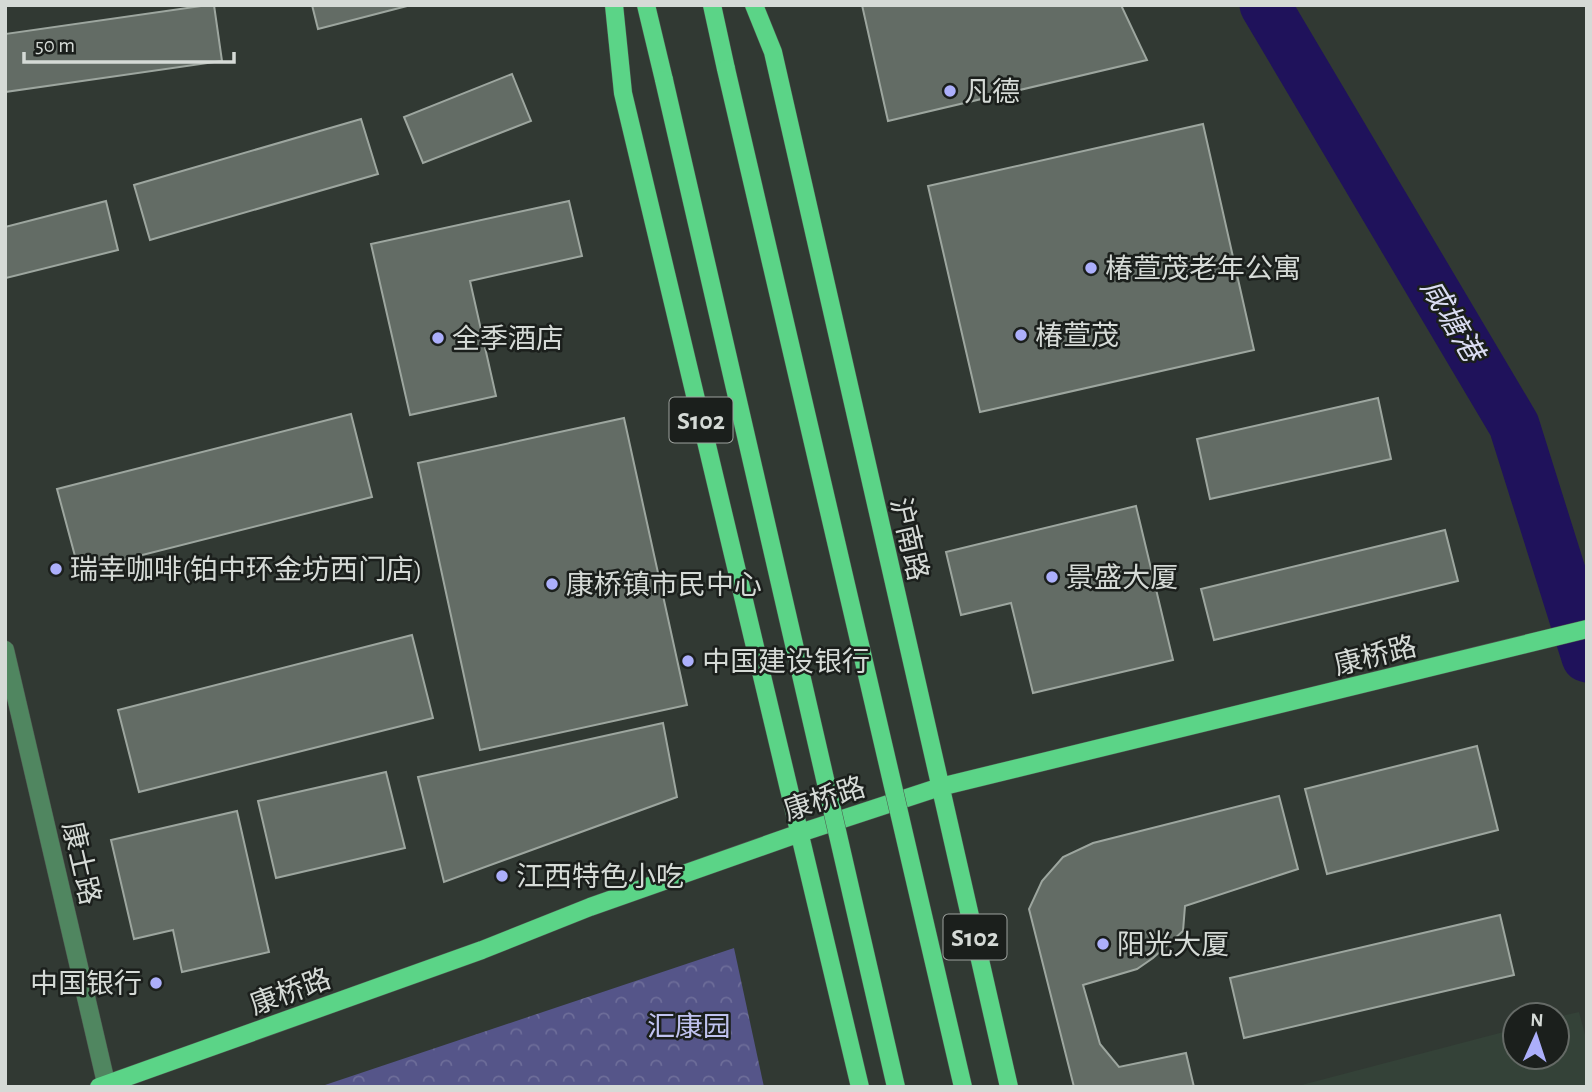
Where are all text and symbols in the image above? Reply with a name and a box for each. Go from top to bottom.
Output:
scale bar [24,21,234,65]
text: 50 m [35,35,75,56]
place label: 凡德 [964,77,1020,107]
marker: 凡德 [942,83,958,99]
place label: 椿萱茂老年公寓 [1105,254,1301,284]
marker: 椿萱茂老年公寓 [1083,260,1099,276]
water label: 咸塘港 [1415,273,1491,370]
place label: 椿萱茂 [1035,321,1119,351]
place label: 全季酒店 [452,324,564,354]
marker: 椿萱茂 [1013,327,1029,343]
marker: 全季酒店 [430,330,446,346]
road number: S102 [670,398,732,442]
street label: 沪南路 [885,495,933,584]
place label: 瑞幸咖啡(铂中环金坊西门店) [70,555,423,585]
marker: 瑞幸咖啡(铂中环金坊西门店) [48,561,64,577]
place label: 景盛大厦 [1066,563,1178,593]
marker: 景盛大厦 [1044,569,1060,585]
place label: 康桥镇市民中心 [566,570,762,600]
marker: 康桥镇市民中心 [544,576,560,592]
street label: 康桥路 [1331,631,1420,681]
place label: 中国建设银行 [702,647,870,677]
marker: 中国建设银行 [680,653,696,669]
street label: 康桥路 [780,772,869,826]
street label: 康士路 [57,819,105,908]
place label: 江西特色小吃 [516,862,684,892]
marker: 江西特色小吃 [494,868,510,884]
road number: S102 [944,914,1006,960]
place label: 阳光大厦 [1117,930,1229,960]
marker: 阳光大厦 [1095,936,1111,952]
street label: 康桥路 [246,963,335,1020]
place label: 中国银行 [30,969,142,999]
marker: 中国银行 [148,975,164,991]
north arrow [1501,1001,1571,1071]
text: N [1530,1011,1544,1030]
park label: 汇康园 [647,1012,731,1042]

